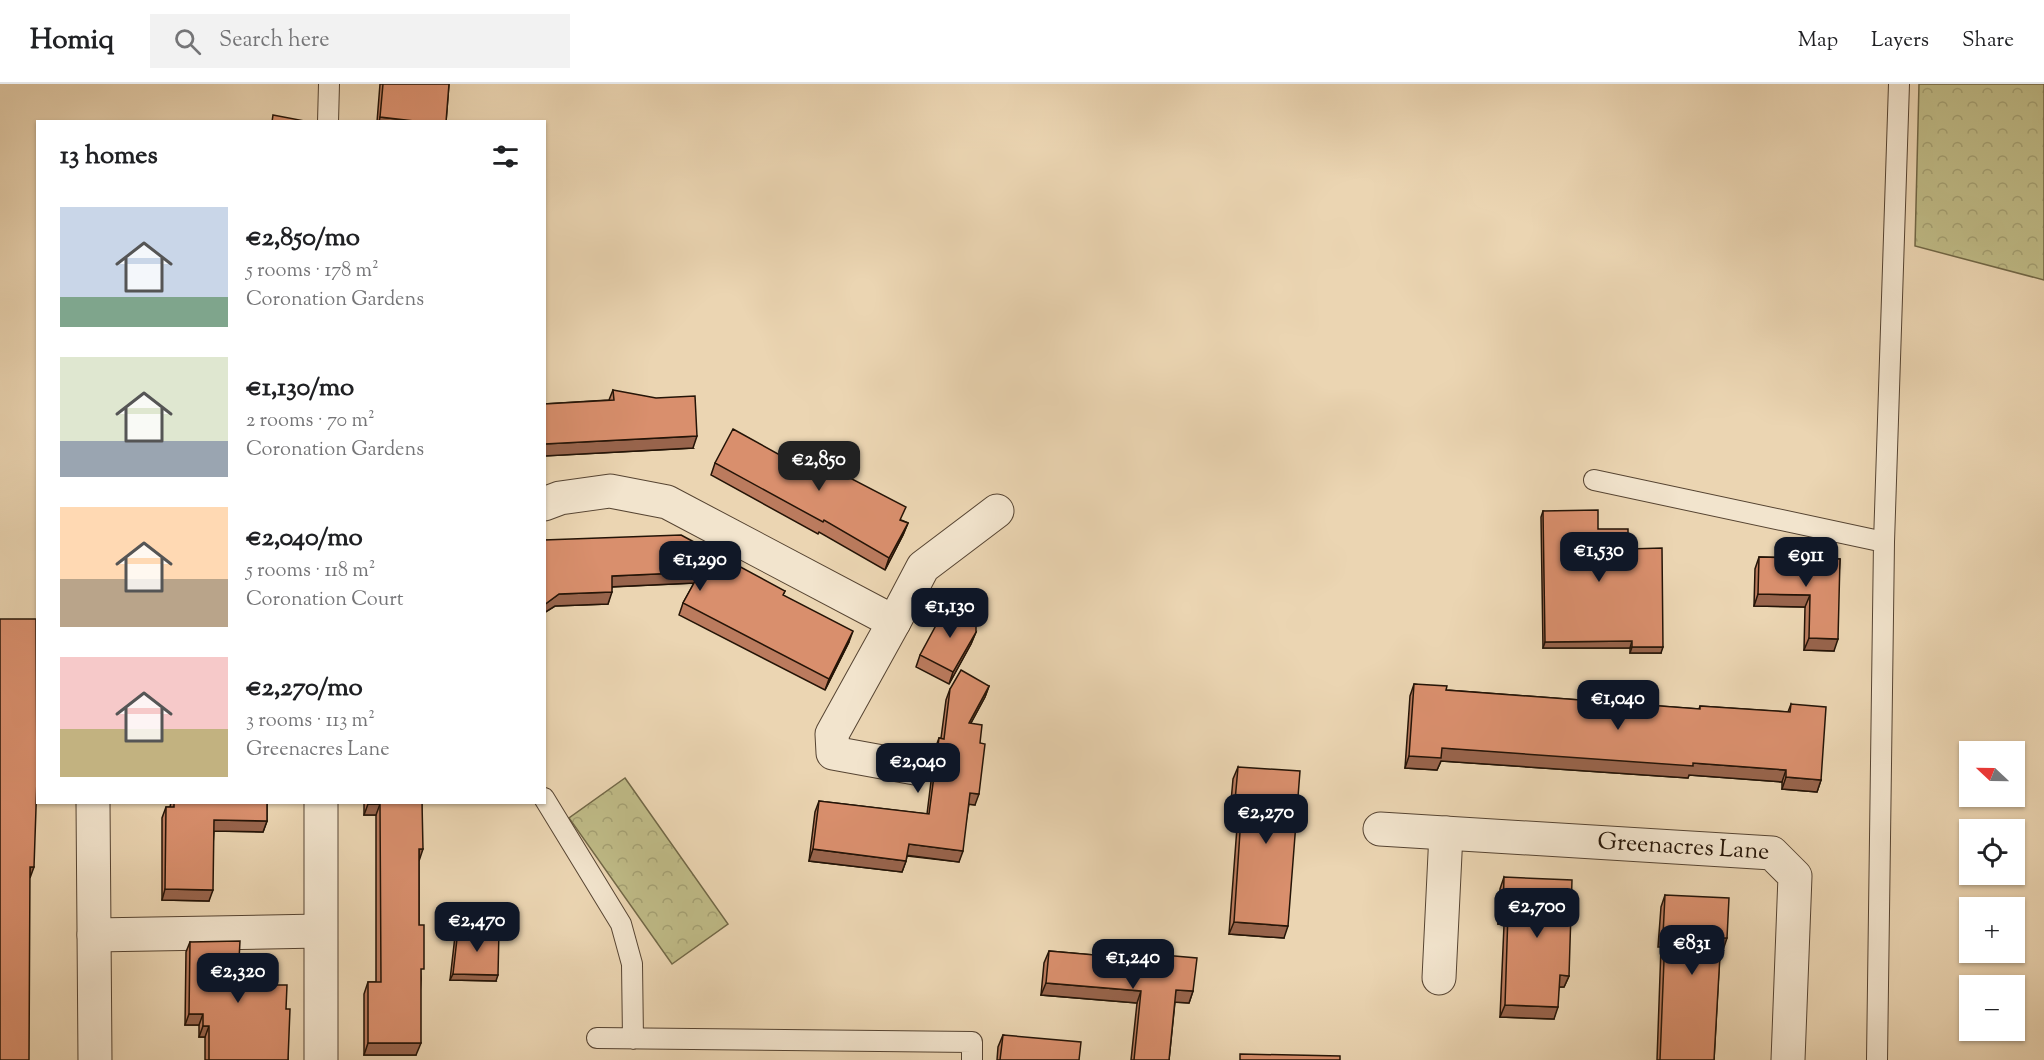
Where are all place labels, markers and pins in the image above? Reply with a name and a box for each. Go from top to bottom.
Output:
pin: €2,850 [770,441,868,492]
pin: €1,530 [1550,532,1648,583]
pin: €911 [1770,537,1842,588]
pin: €1,290 [651,541,749,592]
pin: €1,130 [901,588,999,639]
pin: €1,040 [1569,680,1667,731]
pin: €2,040 [869,743,967,794]
pin: €2,270 [1217,794,1315,845]
pin: €2,700 [1488,888,1586,939]
pin: €2,470 [428,902,526,953]
pin: €831 [1656,925,1728,976]
pin: €1,240 [1084,939,1182,990]
pin: €2,320 [189,953,287,1004]

